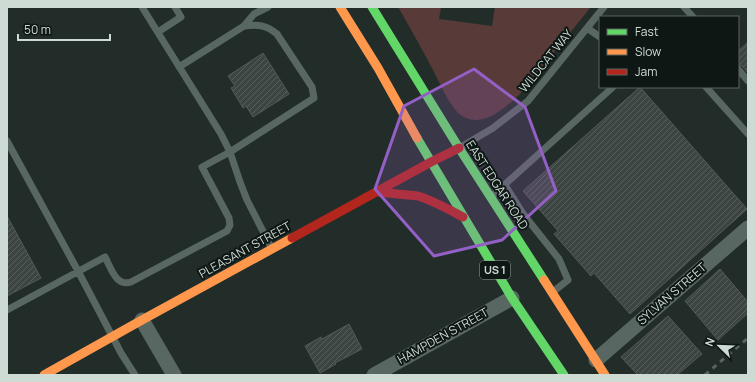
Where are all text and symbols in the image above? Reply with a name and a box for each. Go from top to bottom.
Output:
scale bar [18,16,110,42]
legend [599,16,739,88]
text: 50 m [24,21,51,38]
text: Fast [635,23,659,40]
street label: WILDCAT WAY [515,25,577,96]
text: Slow [635,43,661,60]
text: Jam [635,63,657,80]
street label: EAST EDGAR ROAD [462,137,533,233]
street label: PLEASANT STREET [196,217,295,282]
street label: SYLVAN STREET [633,258,711,328]
road number: US 1 [480,261,510,279]
street label: HAMPDEN STREET [394,303,492,368]
north arrow [699,326,739,366]
text: N [701,335,718,348]

